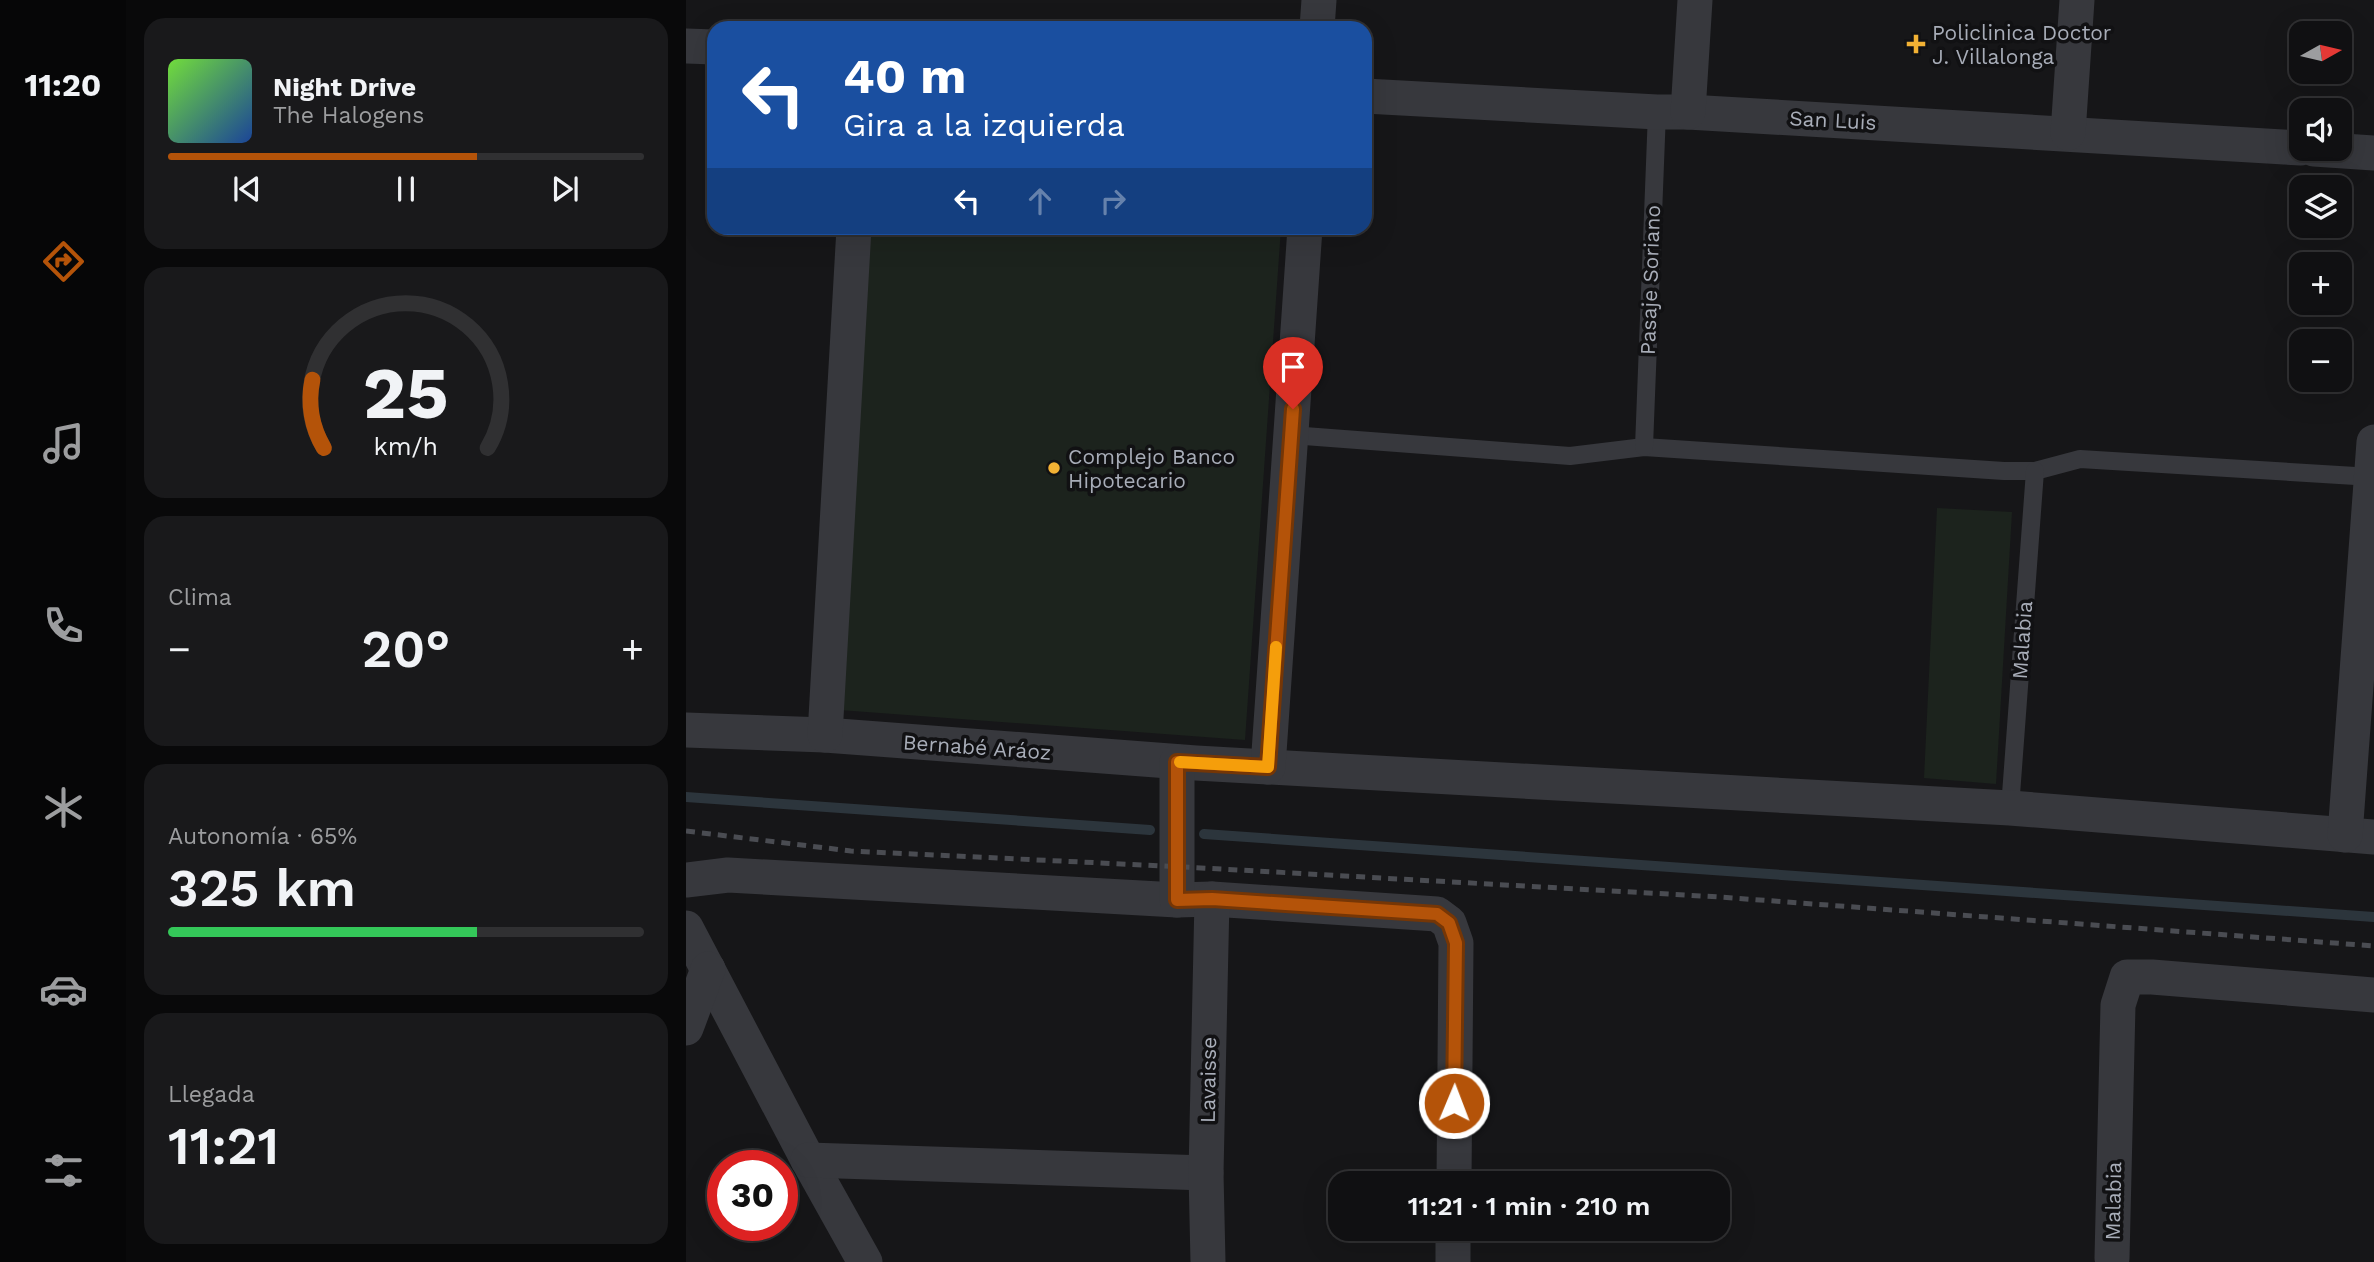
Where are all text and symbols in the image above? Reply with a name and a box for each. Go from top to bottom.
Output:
place label: Policlinica Doctor J. Villalonga [1932,20,2112,69]
north arrow [2289,21,2352,84]
map controls [2289,21,2352,392]
marker: Policlinica Doctor J. Villalonga [1906,34,1926,54]
text: 40 m [843,47,966,105]
icon: left [728,49,819,140]
text: 11:20 [25,66,101,104]
text: Night Drive [273,72,416,102]
button: sound [2289,98,2352,161]
text: The Halogens [273,102,424,129]
street label: San Luis [1789,105,1877,135]
text: Gira a la izquierda [843,106,1125,144]
icon: previous [228,170,266,208]
icon: pause [387,170,425,208]
icon: next [546,170,584,208]
button: layers [2289,175,2352,238]
icon: left [948,182,986,220]
icon: ahead [1021,182,1059,220]
icon: right [1094,182,1132,220]
street label: Pasaje Soriano [1635,205,1665,355]
icon: directions [39,237,88,286]
button: + [2289,252,2352,315]
button: − [2289,329,2352,392]
pin [1263,337,1323,409]
icon: arrive [1274,348,1312,386]
text: 25 [363,351,449,437]
icon: music [39,419,88,468]
text: km/h [374,432,438,461]
place label: Complejo Banco Hipotecario [1068,444,1235,493]
marker: Complejo Banco Hipotecario [1046,460,1062,476]
text: Clima [168,584,232,611]
street label: Malabia [2007,600,2037,680]
icon: phone [39,601,88,650]
text: 20° [362,619,450,680]
text: − [168,627,191,671]
text: + [621,627,644,671]
street label: Bernabé Aráoz [902,729,1052,765]
icon: climate [39,783,88,832]
text: Autonomía · 65% [168,823,357,850]
text: 325 km [168,858,356,919]
icon: car [39,965,88,1014]
street label: Lavaisse [1195,1037,1221,1123]
position arrow [1417,1066,1491,1140]
text: Llegada [168,1081,255,1108]
text: 11:21 [168,1116,279,1177]
icon: filters [39,1146,88,1195]
speed limit sign: 30 [707,1150,798,1241]
street label: Malabia [2100,1161,2126,1241]
text: 11:21 · 1 min · 210 m [1408,1191,1650,1221]

